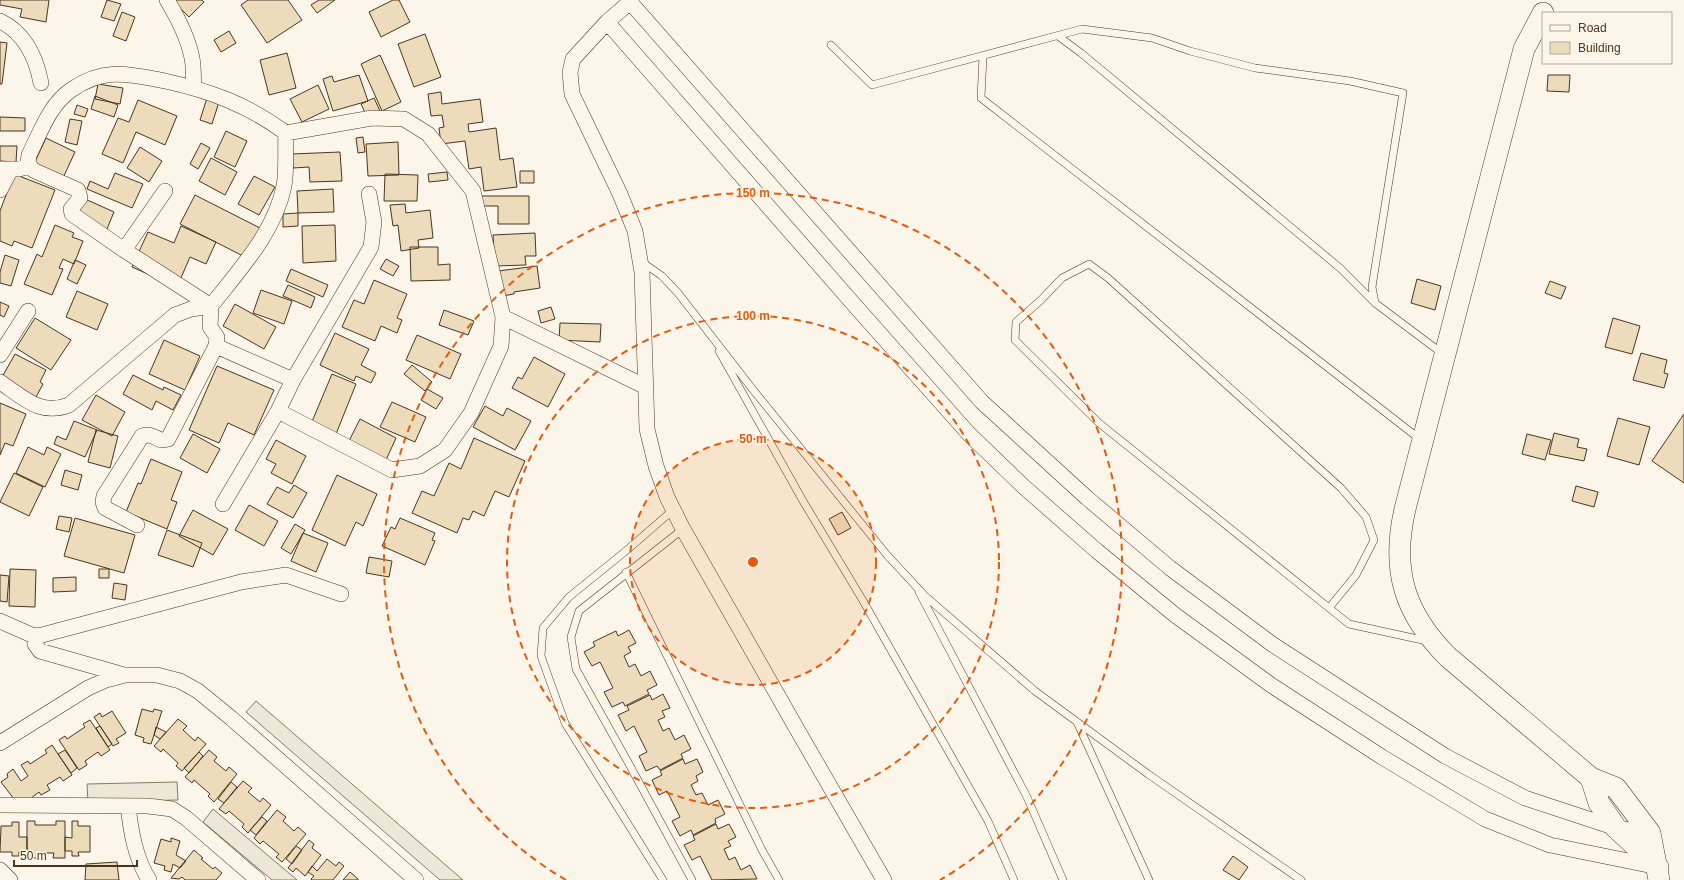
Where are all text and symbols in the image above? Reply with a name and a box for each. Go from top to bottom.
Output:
legend [1542,12,1672,64]
text: Road [1578,21,1607,35]
text: Building [1578,41,1621,55]
text: 150 m [736,186,770,200]
text: 100 m [736,309,770,323]
text: 50 m [739,432,767,446]
centre of rings [746,555,760,569]
scale bar [14,842,137,868]
text: 50 m [20,849,47,863]

